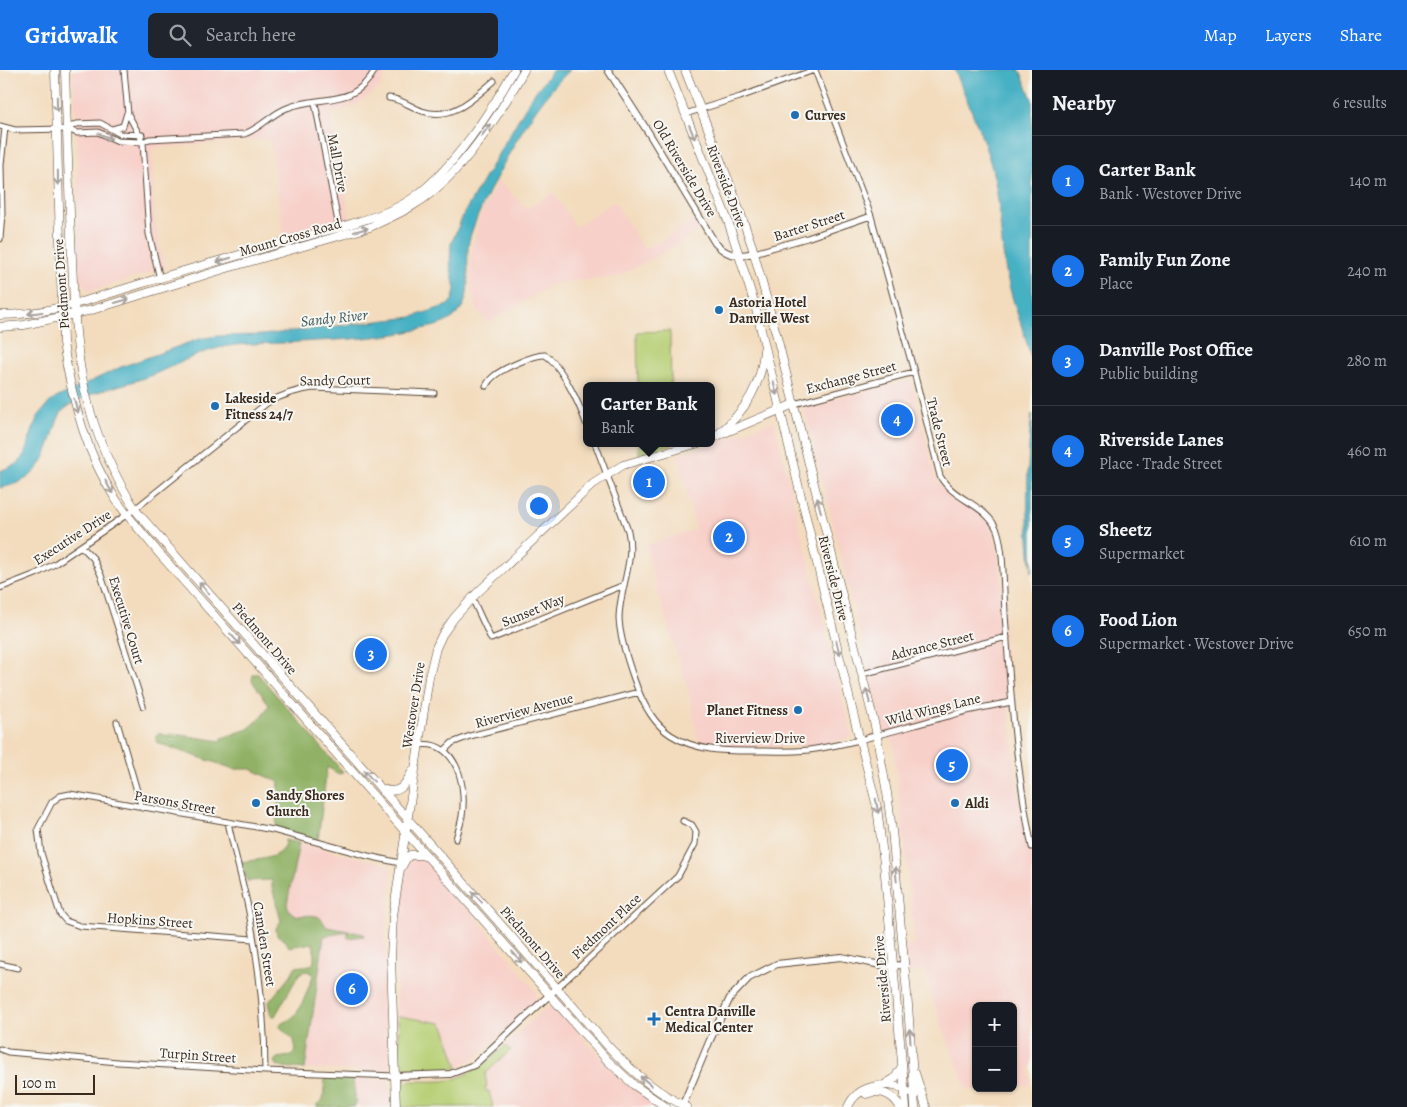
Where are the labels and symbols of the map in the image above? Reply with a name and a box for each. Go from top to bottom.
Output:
one-way arrow [52,96,61,112]
place label: Curves [805,106,846,125]
marker: Curves [789,109,801,121]
street label: Old Riverside Drive [648,116,721,221]
one-way arrow [480,124,491,138]
one-way arrow [688,124,697,139]
one-way arrow [97,131,112,141]
street label: Mall Drive [323,132,352,194]
street label: Riverside Drive [702,142,751,230]
one-way arrow [54,170,63,186]
street label: Barter Street [771,205,847,246]
street label: Mount Cross Road [237,214,344,261]
one-way arrow [353,224,369,234]
street label: Piedmont Drive [49,238,74,330]
one-way arrow [216,255,232,265]
place label: Astoria Hotel Danville West [728,293,810,328]
one-way arrow [113,296,129,306]
water label: Sandy River [300,304,369,331]
marker: Astoria Hotel Danville West [713,304,725,316]
one-way arrow [28,308,44,318]
street label: Exchange Street [804,356,899,399]
street label: Sandy Court [299,370,371,391]
one-way arrow [771,380,780,396]
place label: Lakeside Fitness 24/7 [225,389,293,424]
street label: Trade Street [922,396,957,469]
one-way arrow [72,398,81,414]
marker: Lakeside Fitness 24/7 [209,400,221,412]
pin: 4 [881,401,913,439]
pin: 1 [633,463,665,501]
one-way arrow [104,480,114,495]
your location [526,493,552,519]
one-way arrow [814,497,823,513]
street label: Executive Drive [30,505,115,570]
pin: 2 [713,518,745,556]
street label: Riverside Drive [814,533,853,623]
street label: Executive Court [104,574,149,667]
one-way arrow [198,582,210,595]
street label: Sunset Way [499,589,568,632]
street label: Piedmont Drive [228,598,301,679]
street label: Advance Street [888,626,976,665]
one-way arrow [229,632,240,645]
pin: 3 [355,635,387,673]
one-way arrow [834,640,843,656]
street label: Westover Drive [397,661,430,751]
street label: Riverview Avenue [473,688,575,733]
one-way arrow [862,689,872,705]
street label: Wild Wings Lane [883,689,983,731]
place label: Planet Fitness [706,701,788,720]
marker: Planet Fitness [792,704,804,716]
street label: Riverview Drive [715,729,805,748]
pin: 5 [936,746,968,784]
one-way arrow [364,769,375,782]
street label: Parsons Street [133,786,218,819]
place label: Sandy Shores Church [266,786,345,821]
place label: Aldi [964,794,989,813]
marker: Sandy Shores Church [250,797,262,809]
one-way arrow [872,797,882,813]
marker: Aldi [949,797,961,809]
one-way arrow [891,866,901,882]
street label: Piedmont Place [567,889,645,964]
one-way arrow [471,891,483,904]
street label: Camden Street [248,900,281,988]
street label: Piedmont Drive [496,902,569,983]
street label: Hopkins Street [106,908,194,933]
street label: Riverside Drive [869,935,896,1023]
one-way arrow [511,951,523,964]
pin: 6 [336,970,368,1008]
place label: Centra Danville Medical Center [665,1002,756,1037]
marker: Centra Danville Medical Center [647,1012,661,1026]
one-way arrow [905,1028,914,1044]
street label: Turpin Street [159,1043,237,1068]
scale bar [15,1072,95,1095]
one-way arrow [640,1076,653,1087]

